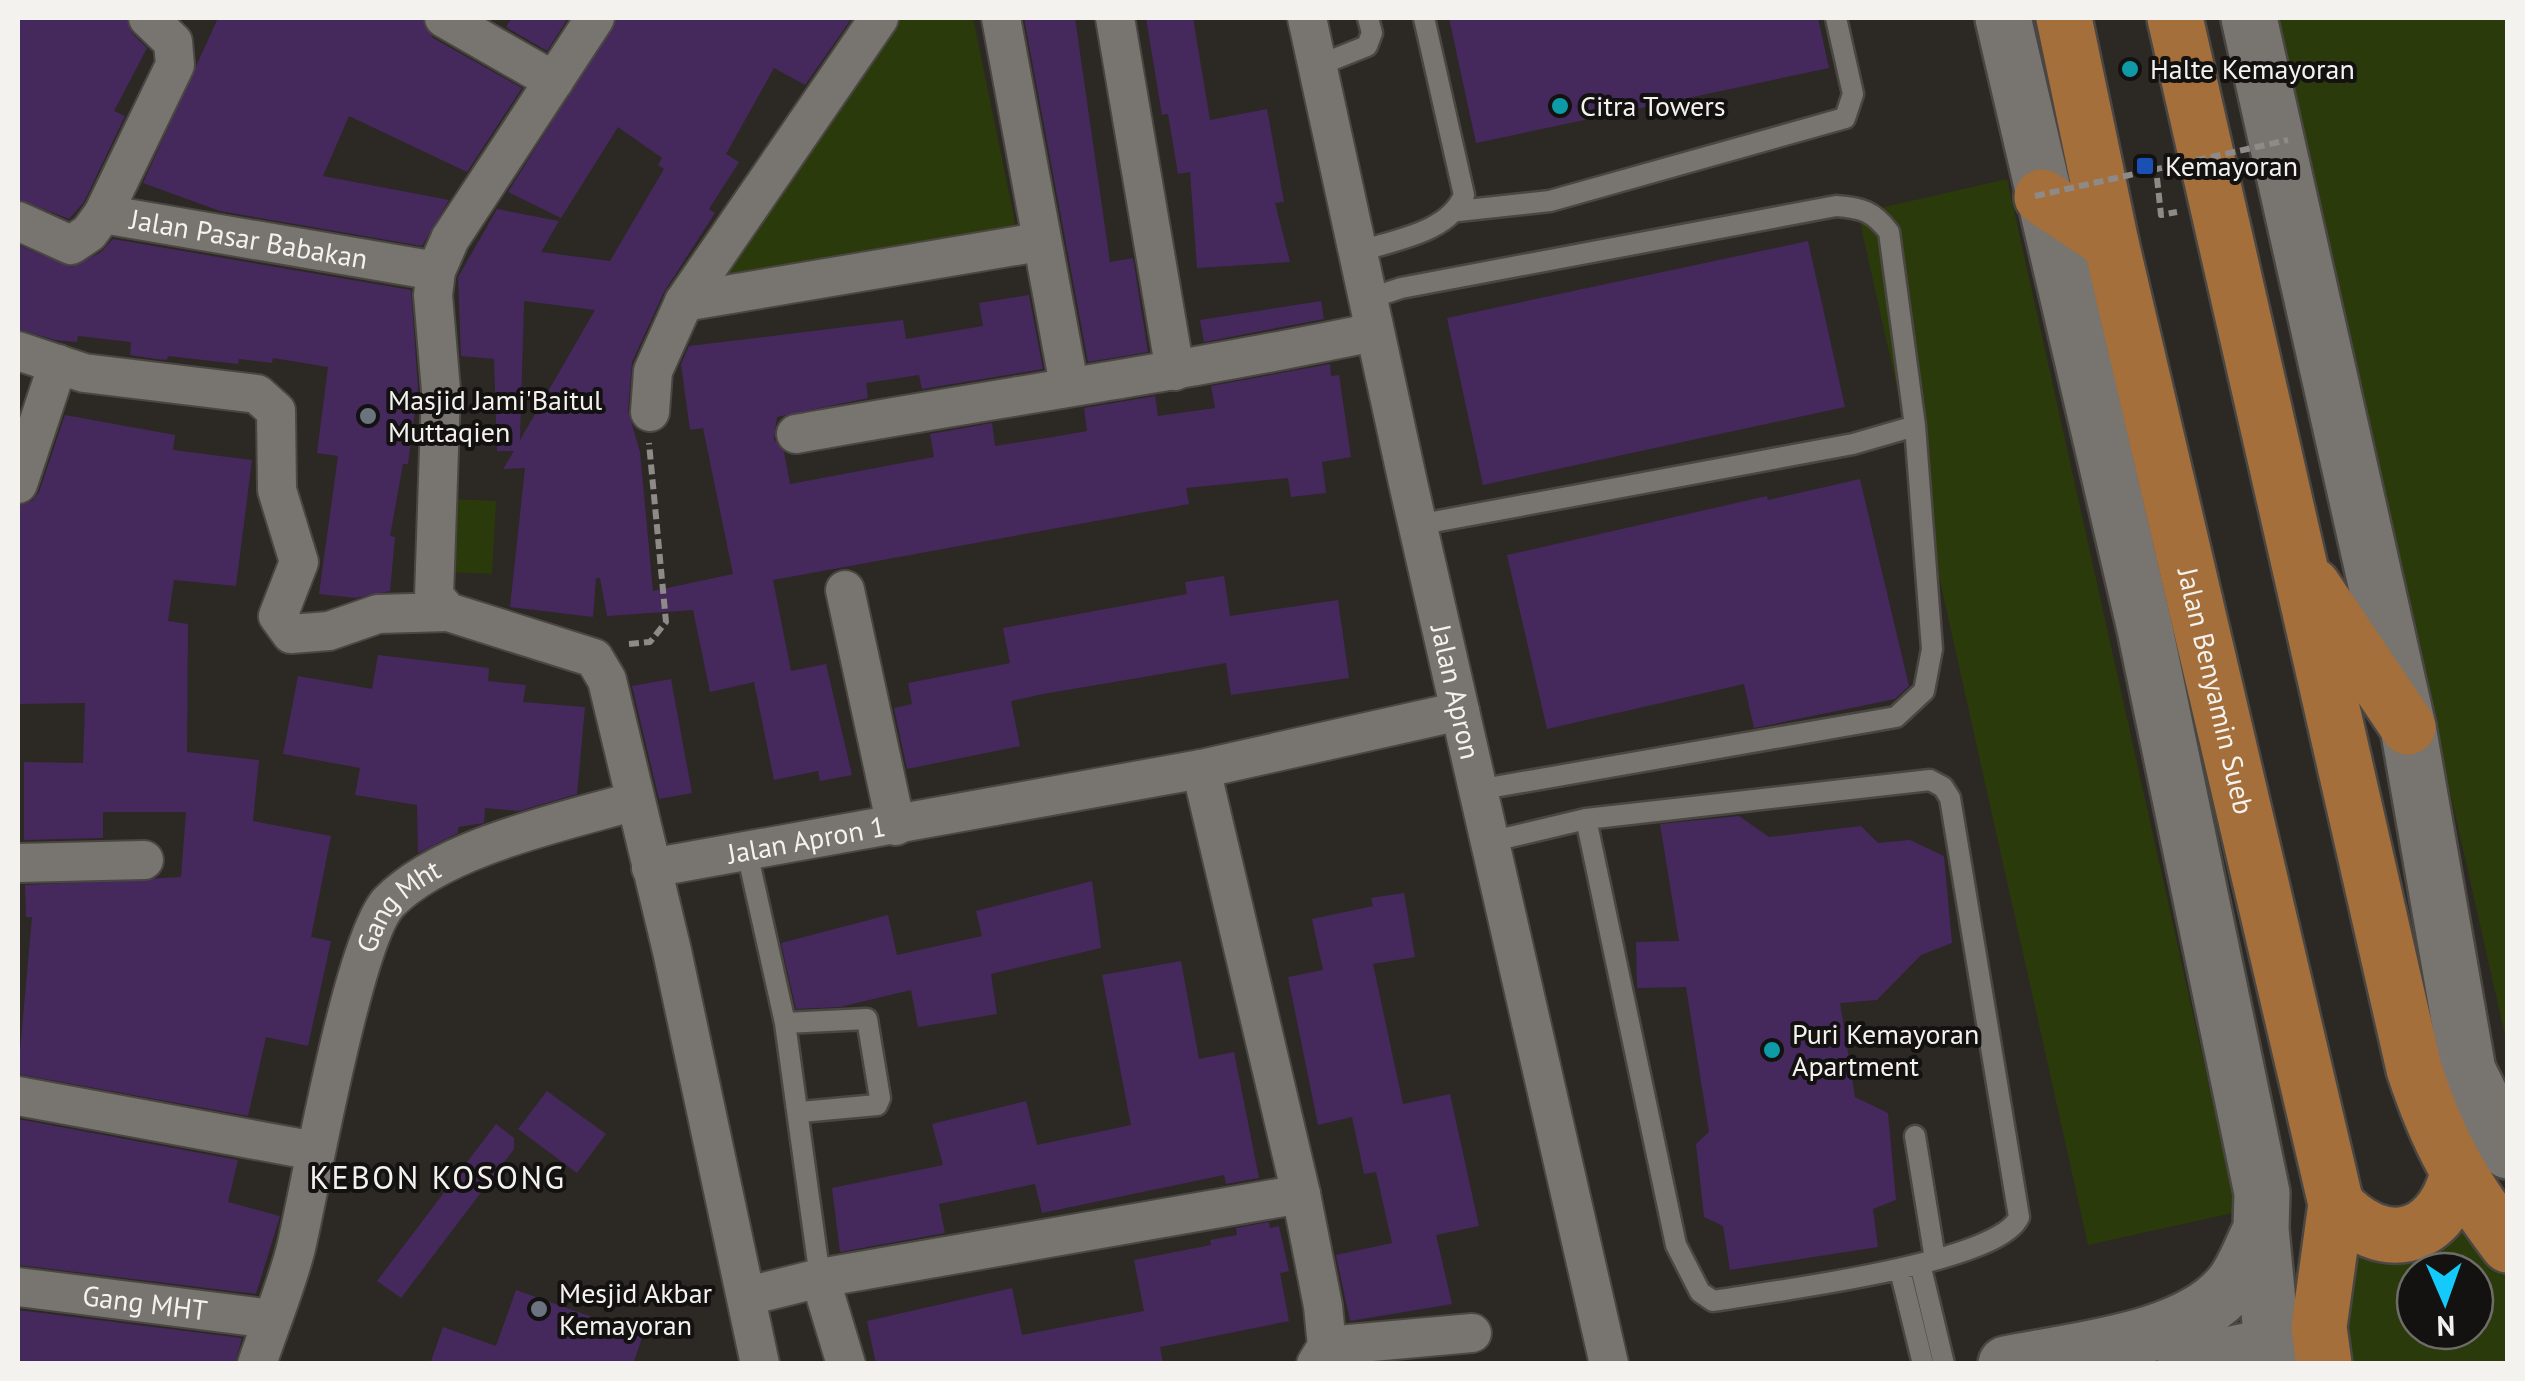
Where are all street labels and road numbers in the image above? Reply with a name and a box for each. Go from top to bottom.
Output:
street label: Jalan Pasar Babakan [127,200,370,277]
street label: Jalan Benyamin Sueb [2169,563,2263,818]
street label: Jalan Apron [1423,620,1489,763]
street label: Jalan Apron 1 [723,807,889,872]
street label: Gang Mht [347,850,447,958]
street label: Gang MHT [81,1276,210,1329]

